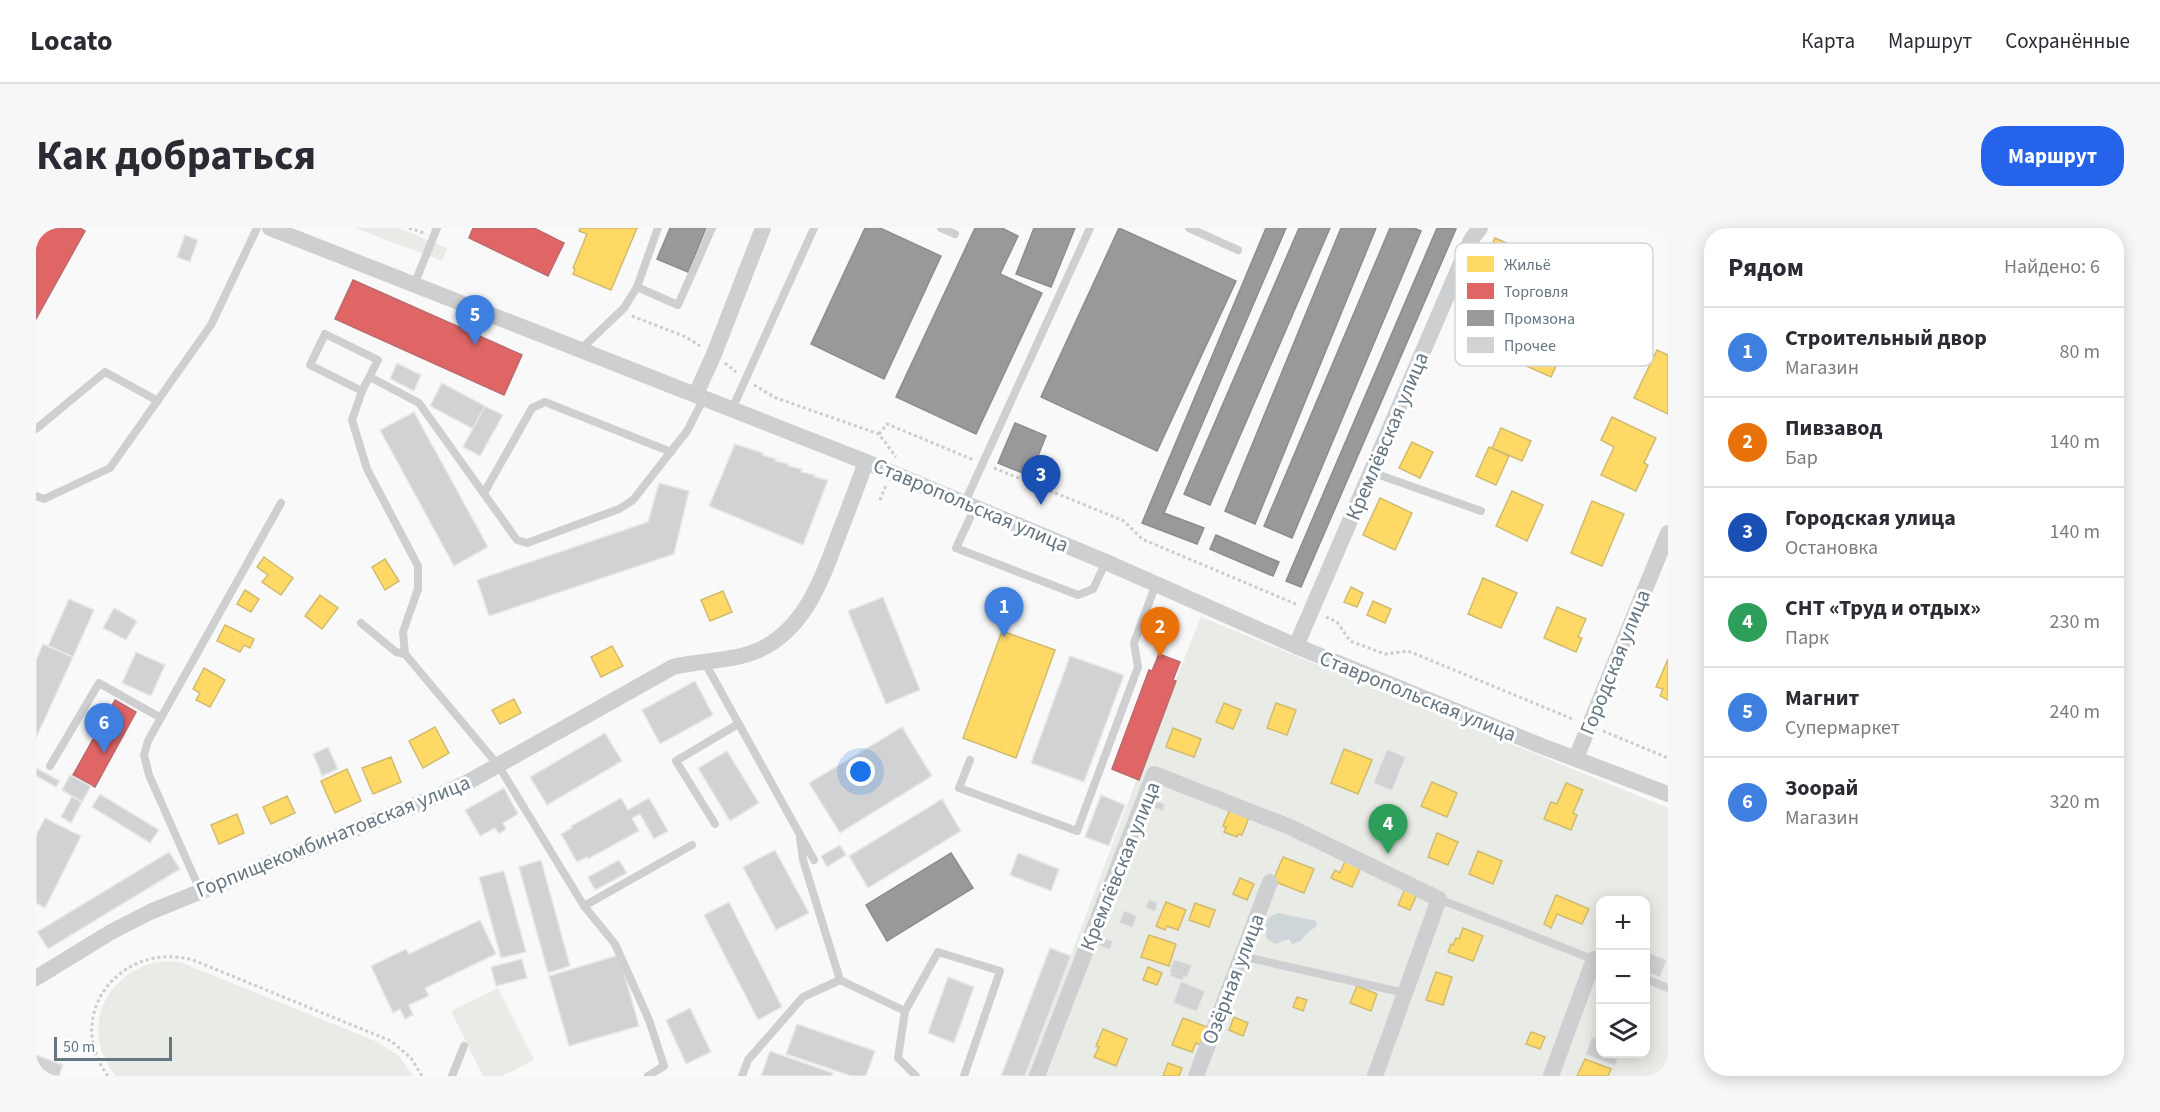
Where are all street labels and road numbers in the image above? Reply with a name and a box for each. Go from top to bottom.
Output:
street label: Кремлёвская улица [1338,347,1436,525]
street label: Ставропольская улица [869,450,1073,560]
street label: Городская улица [1572,585,1658,739]
street label: Ставропольская улица [1315,643,1521,749]
street label: Горпищекомбинатовская улица [192,767,474,905]
street label: Кремлёвская улица [1072,777,1168,955]
street label: Озёрная улица [1194,909,1272,1049]

